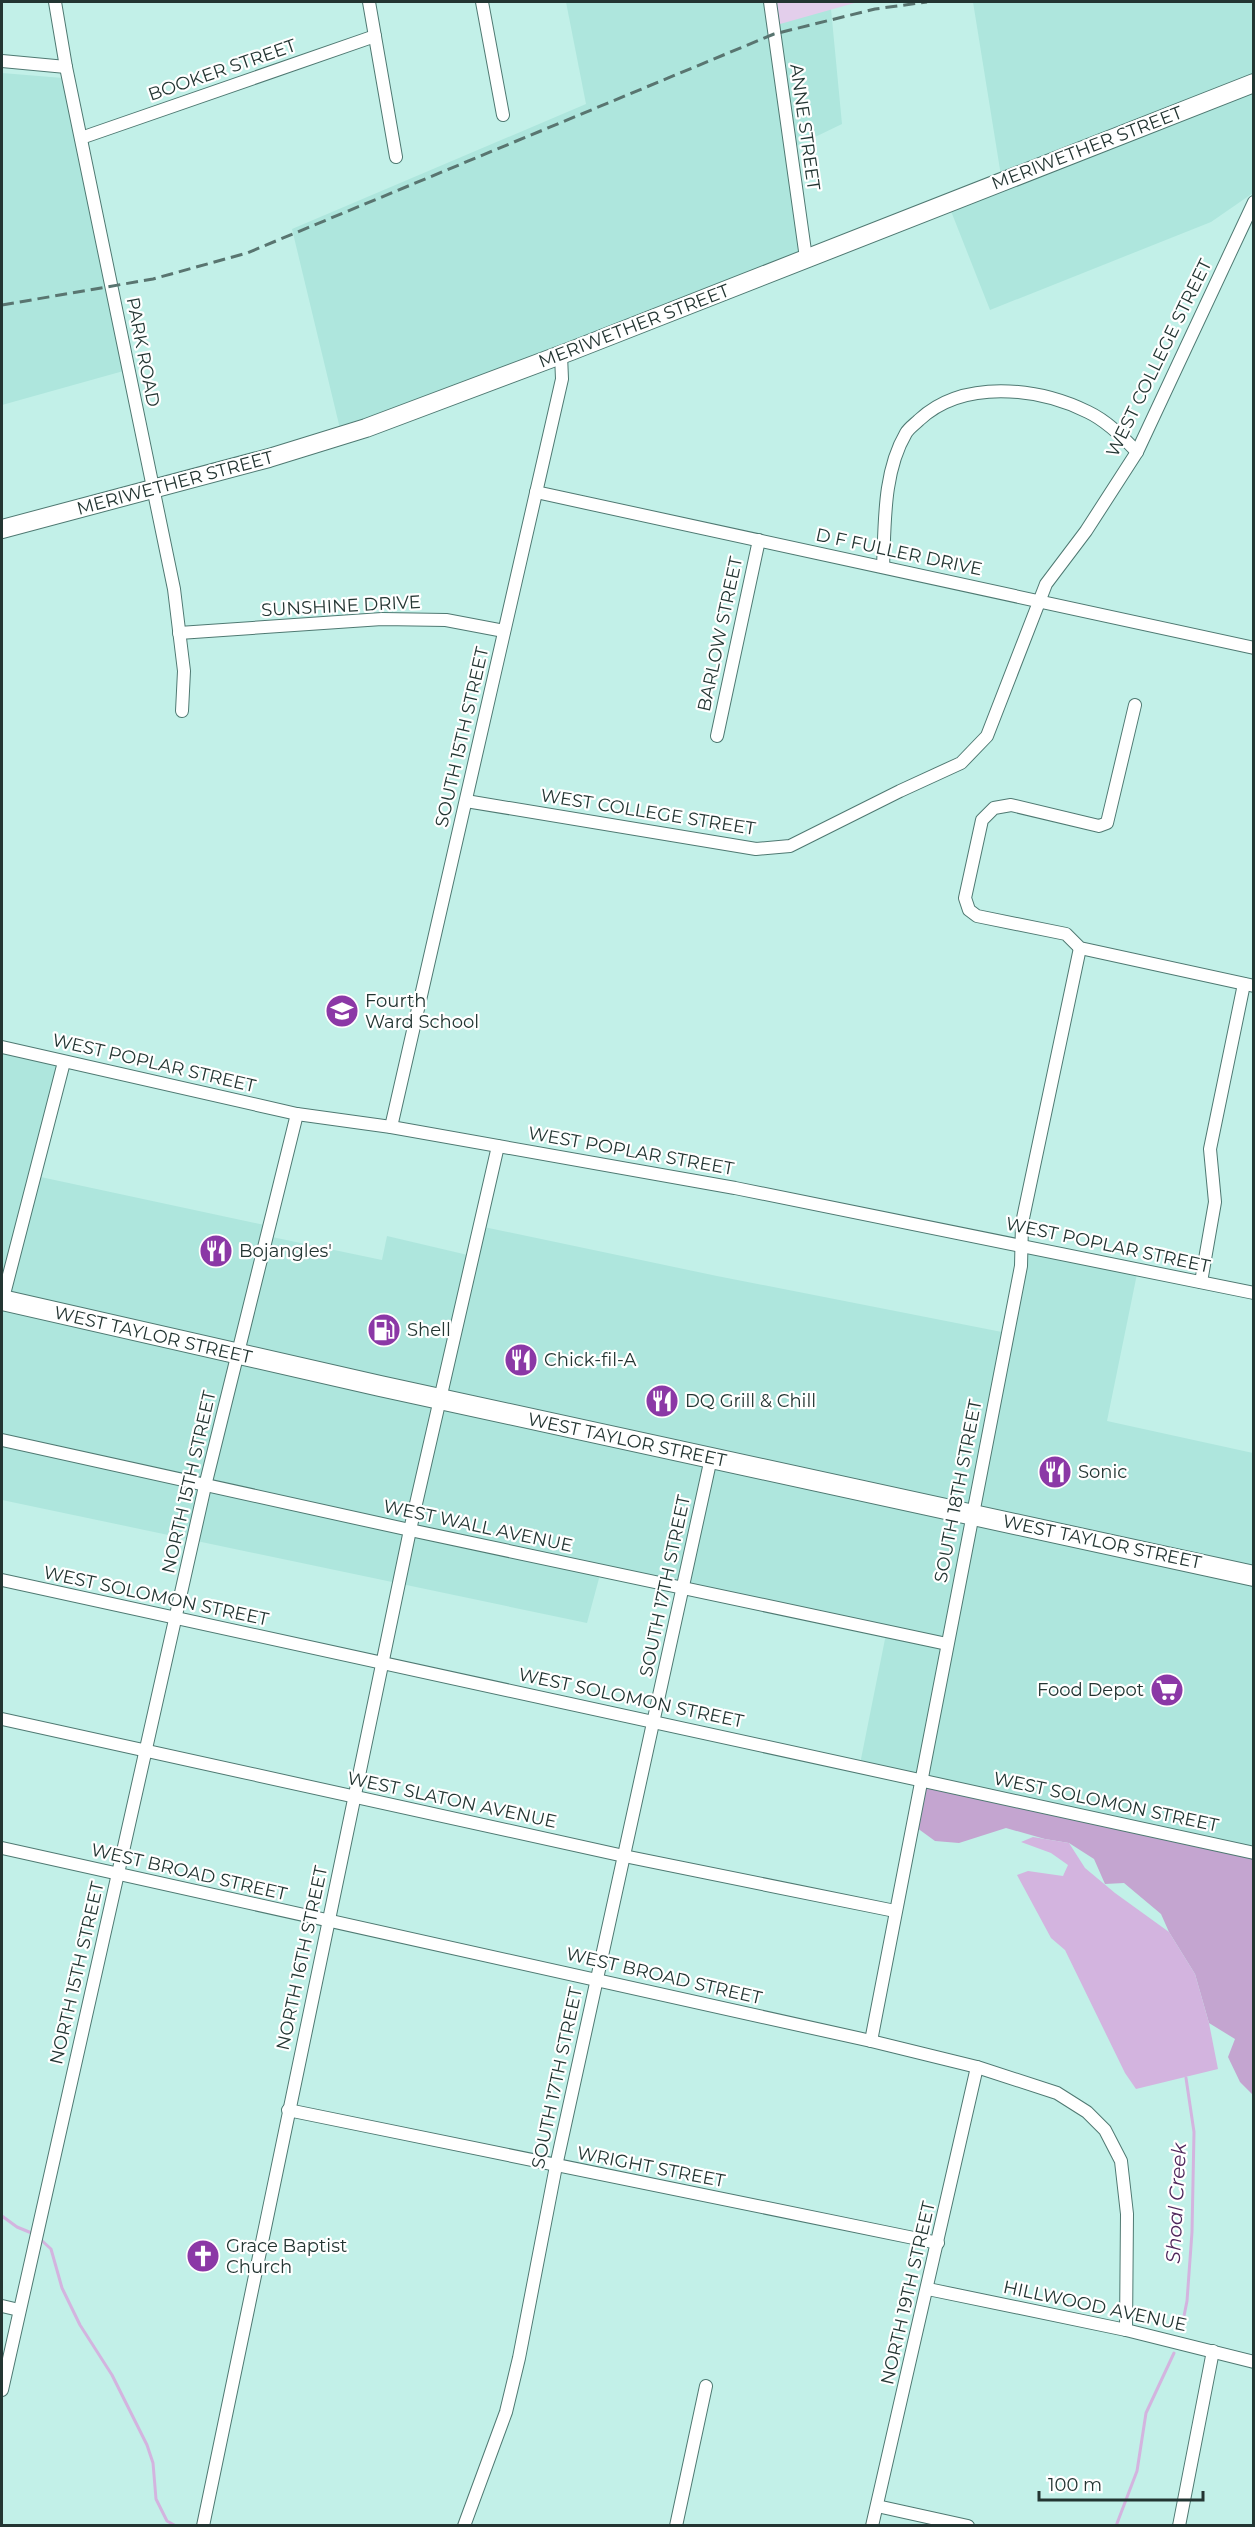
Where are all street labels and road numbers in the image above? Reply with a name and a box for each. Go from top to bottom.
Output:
street label: BOOKER STREET [145,34,299,106]
street label: ANNE STREET [785,62,825,192]
street label: MERIWETHER STREET [988,101,1186,195]
street label: WEST COLLEGE STREET [1101,255,1217,461]
street label: MERIWETHER STREET [535,279,733,373]
street label: PARK ROAD [122,295,164,409]
street label: MERIWETHER STREET [74,446,276,520]
street label: D F FULLER DRIVE [814,524,984,580]
street label: BARLOW STREET [693,554,747,713]
street label: SUNSHINE DRIVE [261,591,421,621]
street label: SOUTH 15TH STREET [431,644,494,829]
street label: WEST COLLEGE STREET [539,784,758,840]
street label: WEST POPLAR STREET [50,1029,259,1097]
street label: WEST POPLAR STREET [526,1122,736,1180]
street label: WEST POPLAR STREET [1004,1213,1213,1278]
street label: WEST TAYLOR STREET [52,1302,255,1369]
street label: NORTH 15TH STREET [157,1388,221,1576]
street label: SOUTH 18TH STREET [929,1397,987,1584]
street label: WEST TAYLOR STREET [526,1408,729,1472]
street label: SOUTH 17TH STREET [635,1492,695,1679]
street label: WEST WALL AVENUE [381,1495,575,1557]
street label: WEST TAYLOR STREET [1001,1510,1204,1574]
street label: WEST SOLOMON STREET [41,1561,271,1631]
street label: WEST SOLOMON STREET [516,1663,746,1733]
street label: WEST SLATON AVENUE [345,1767,559,1833]
street label: WEST SOLOMON STREET [991,1767,1221,1837]
street label: WEST BROAD STREET [89,1839,290,1905]
street label: NORTH 16TH STREET [272,1863,332,2052]
street label: NORTH 15TH STREET [45,1879,109,2067]
street label: WEST BROAD STREET [564,1943,765,2009]
street label: SOUTH 17TH STREET [527,1984,587,2171]
street label: WRIGHT STREET [575,2142,728,2192]
street label: NORTH 19TH STREET [876,2198,940,2387]
street label: HILLWOOD AVENUE [1001,2276,1189,2336]

